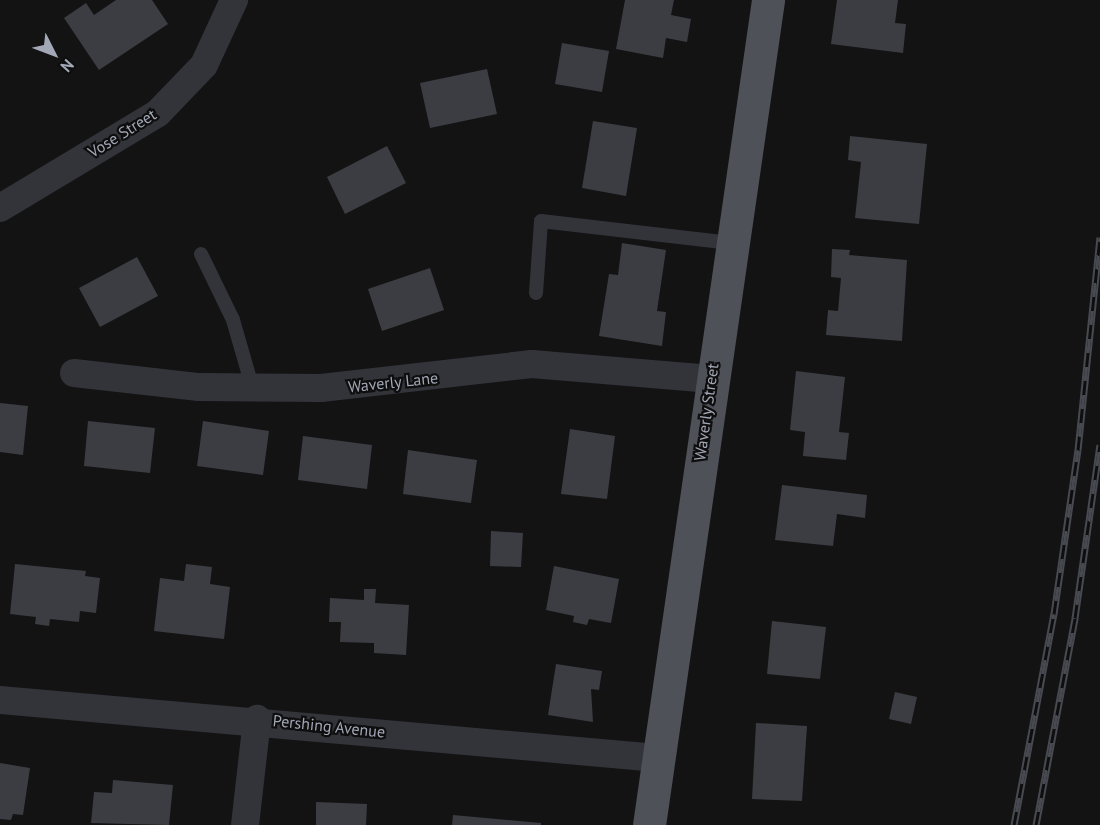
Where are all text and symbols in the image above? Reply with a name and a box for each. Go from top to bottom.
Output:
north arrow [24,24,84,84]
text: N [56,55,78,77]
street label: Vose Street [84,105,160,161]
street label: Waverly Street [690,362,722,462]
street label: Waverly Lane [347,368,439,396]
street label: Pershing Avenue [272,711,386,741]

